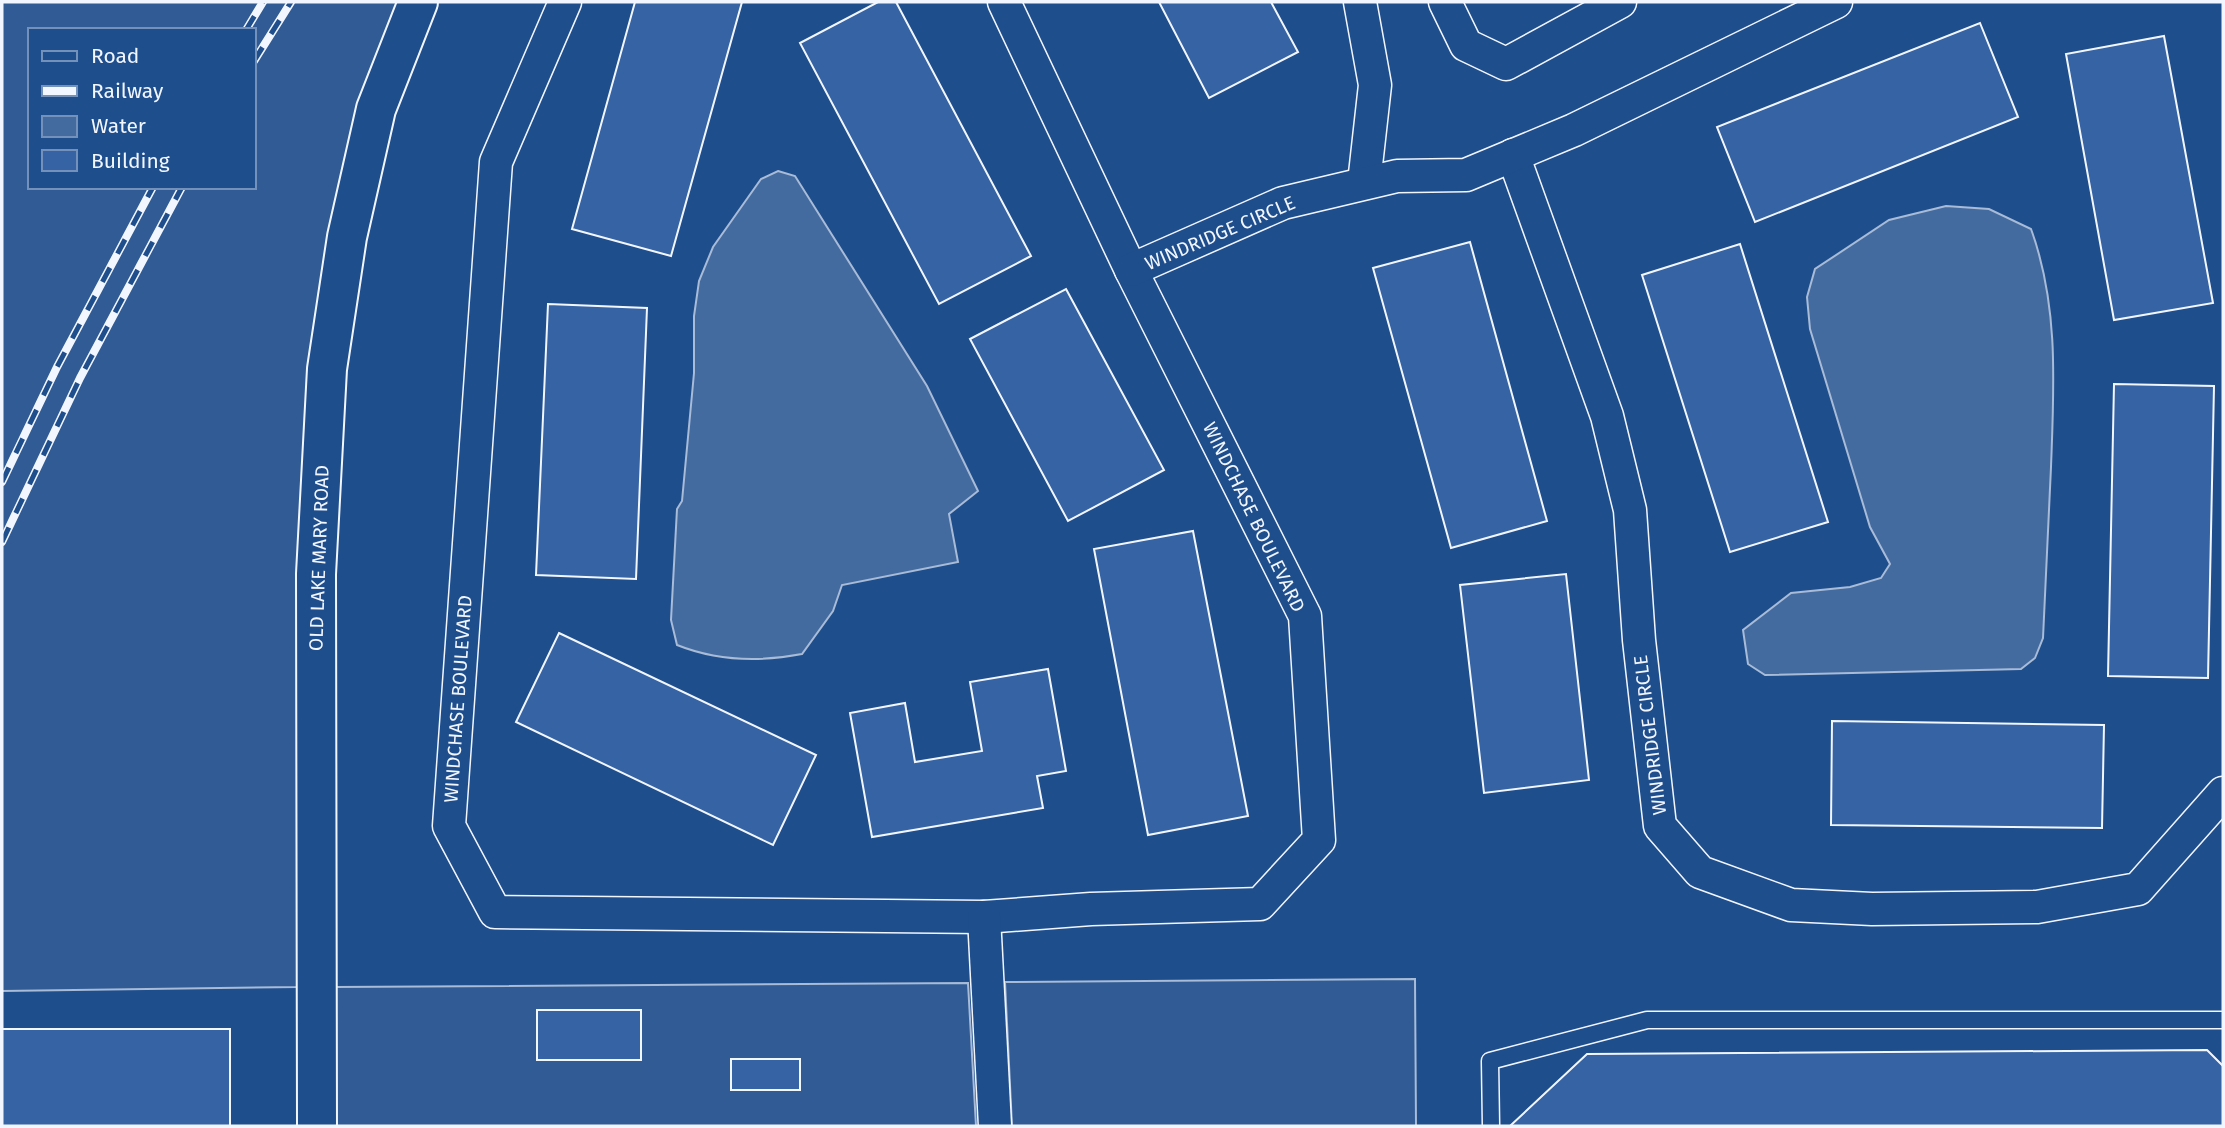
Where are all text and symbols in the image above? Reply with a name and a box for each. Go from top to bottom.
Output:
legend [28,28,256,189]
text: Road [91,43,139,69]
text: Railway [91,78,164,104]
text: Water [91,113,146,139]
text: Building [91,148,170,174]
street label: WINDRIDGE CIRCLE [1141,191,1299,275]
street label: WINDCHASE BOULEVARD [1198,418,1310,616]
street label: OLD LAKE MARY ROAD [304,465,334,651]
street label: WINDCHASE BOULEVARD [439,594,477,804]
street label: WINDRIDGE CIRCLE [1629,654,1671,816]

